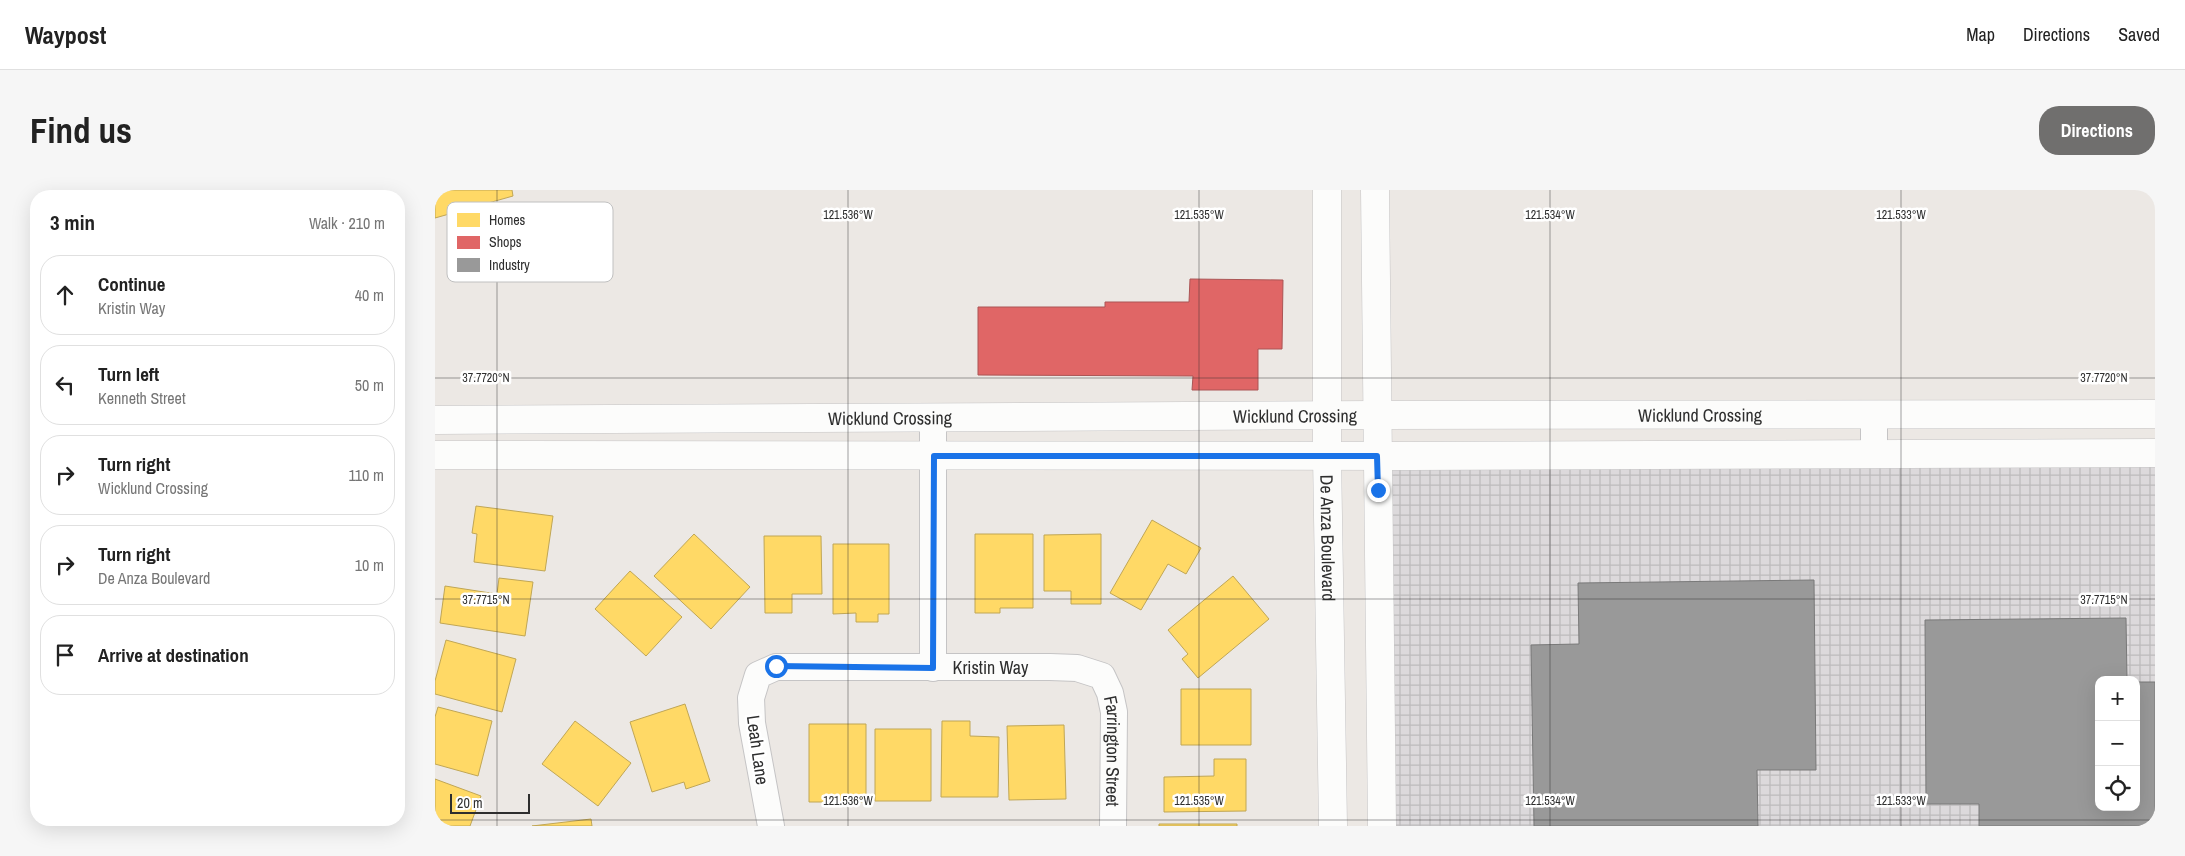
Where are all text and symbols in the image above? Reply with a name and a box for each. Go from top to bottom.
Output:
text: Waypost [25,19,106,51]
text: Map [1966,22,1995,47]
text: Directions [2023,22,2090,47]
text: Saved [2118,22,2160,47]
button: Directions [2039,106,2155,155]
text: Find us [30,107,132,154]
legend [447,202,613,282]
text: 121.536°W [823,207,874,223]
text: 121.535°W [1174,207,1225,223]
text: 121.534°W [1525,207,1576,223]
text: 121.533°W [1876,207,1927,223]
text: 3 min [50,208,95,237]
text: Homes [489,211,526,229]
text: Walk · 210 m [309,212,385,234]
text: Shops [489,233,522,251]
text: Industry [489,256,530,274]
text: Continue [98,271,166,297]
icon: ahead [51,281,79,309]
text: 40 m [355,284,384,306]
text: Kristin Way [98,297,165,319]
text: Turn left [98,361,159,387]
text: 37.7720°N [462,370,510,386]
text: 37.7720°N [2080,370,2128,386]
icon: left [51,371,79,399]
text: 50 m [355,374,384,396]
text: Kenneth Street [98,387,186,409]
street label: Wicklund Crossing [1638,402,1763,427]
street label: Wicklund Crossing [1233,403,1358,428]
street label: Wicklund Crossing [828,405,953,430]
text: Turn right [98,451,170,477]
icon: right [51,461,79,489]
text: 110 m [348,464,384,486]
street label: De Anza Boulevard [1315,475,1342,601]
text: Wicklund Crossing [98,477,208,499]
route end [1367,479,1390,502]
text: Turn right [98,541,170,567]
icon: right [51,551,79,579]
text: 10 m [355,554,384,576]
text: De Anza Boulevard [98,567,210,589]
text: 37.7715°N [462,592,510,608]
text: 37.7715°N [2080,592,2128,608]
icon: arrive [51,641,79,669]
text: Arrive at destination [98,642,249,668]
route start [765,655,788,678]
street label: Kristin Way [953,655,1029,680]
map controls [2095,676,2140,811]
button: + [2095,676,2140,721]
street label: Farrington Street [1098,693,1126,807]
street label: Leah Lane [741,714,775,786]
button: − [2095,721,2140,766]
button: locate [2095,766,2140,811]
scale bar [450,791,530,814]
text: 121.536°W [823,793,874,809]
text: 121.535°W [1174,793,1225,809]
text: 121.534°W [1525,793,1576,809]
text: 121.533°W [1876,793,1927,809]
text: 20 m [457,794,483,812]

